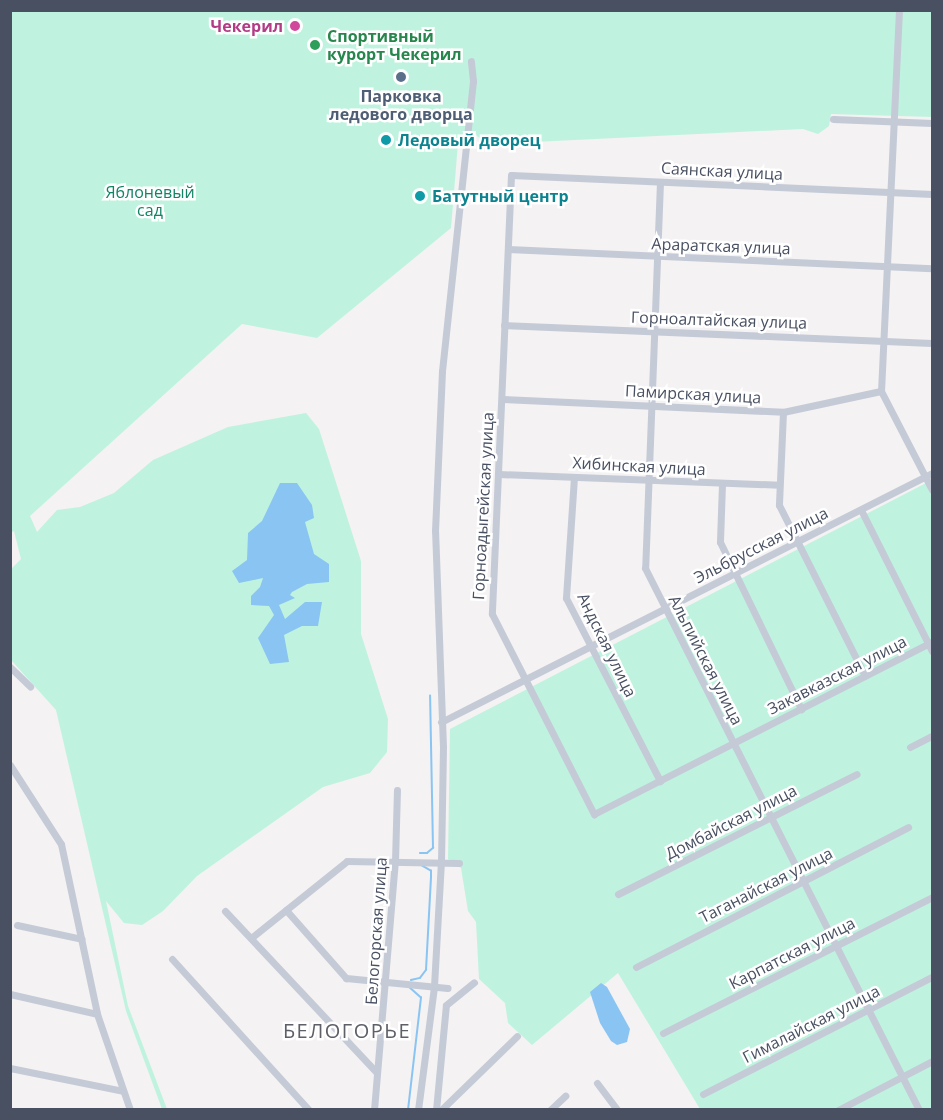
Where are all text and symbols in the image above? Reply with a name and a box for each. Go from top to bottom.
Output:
place label: Чекерил [211,16,283,36]
marker: Чекерил [288,19,302,33]
place label: Спортивный курорт Чекерил [327,26,462,64]
marker: Спортивный курорт Чекерил [308,38,322,52]
marker: Парковка ледового дворца [394,70,408,84]
place label: Парковка ледового дворца [329,86,473,124]
place label: Ледовый дворец [398,130,540,150]
marker: Ледовый дворец [379,133,393,147]
street label: Саянская улица [661,158,783,184]
park label: Яблоневый сад [105,182,195,220]
place label: Батутный центр [432,186,569,206]
marker: Батутный центр [413,189,427,203]
street label: Араратская улица [651,234,791,258]
street label: Горноалтайская улица [631,307,807,333]
street label: Памирская улица [624,381,762,407]
street label: Горноадыгейская улица [468,412,498,600]
street label: Хибинская улица [572,453,706,479]
street label: Эльбрусская улица [691,503,831,587]
street label: Андская улица [573,590,641,700]
street label: Альпийская улица [665,592,747,728]
street label: Закавказская улица [764,632,910,718]
street label: Домбайская улица [662,781,800,863]
street label: Таганайская улица [696,843,836,927]
street label: Белогорская улица [361,857,391,1005]
street label: Карпатская улица [726,913,858,993]
street label: Гималайская улица [739,981,883,1067]
district label: БЕЛОГОРЬЕ [283,1018,411,1042]

